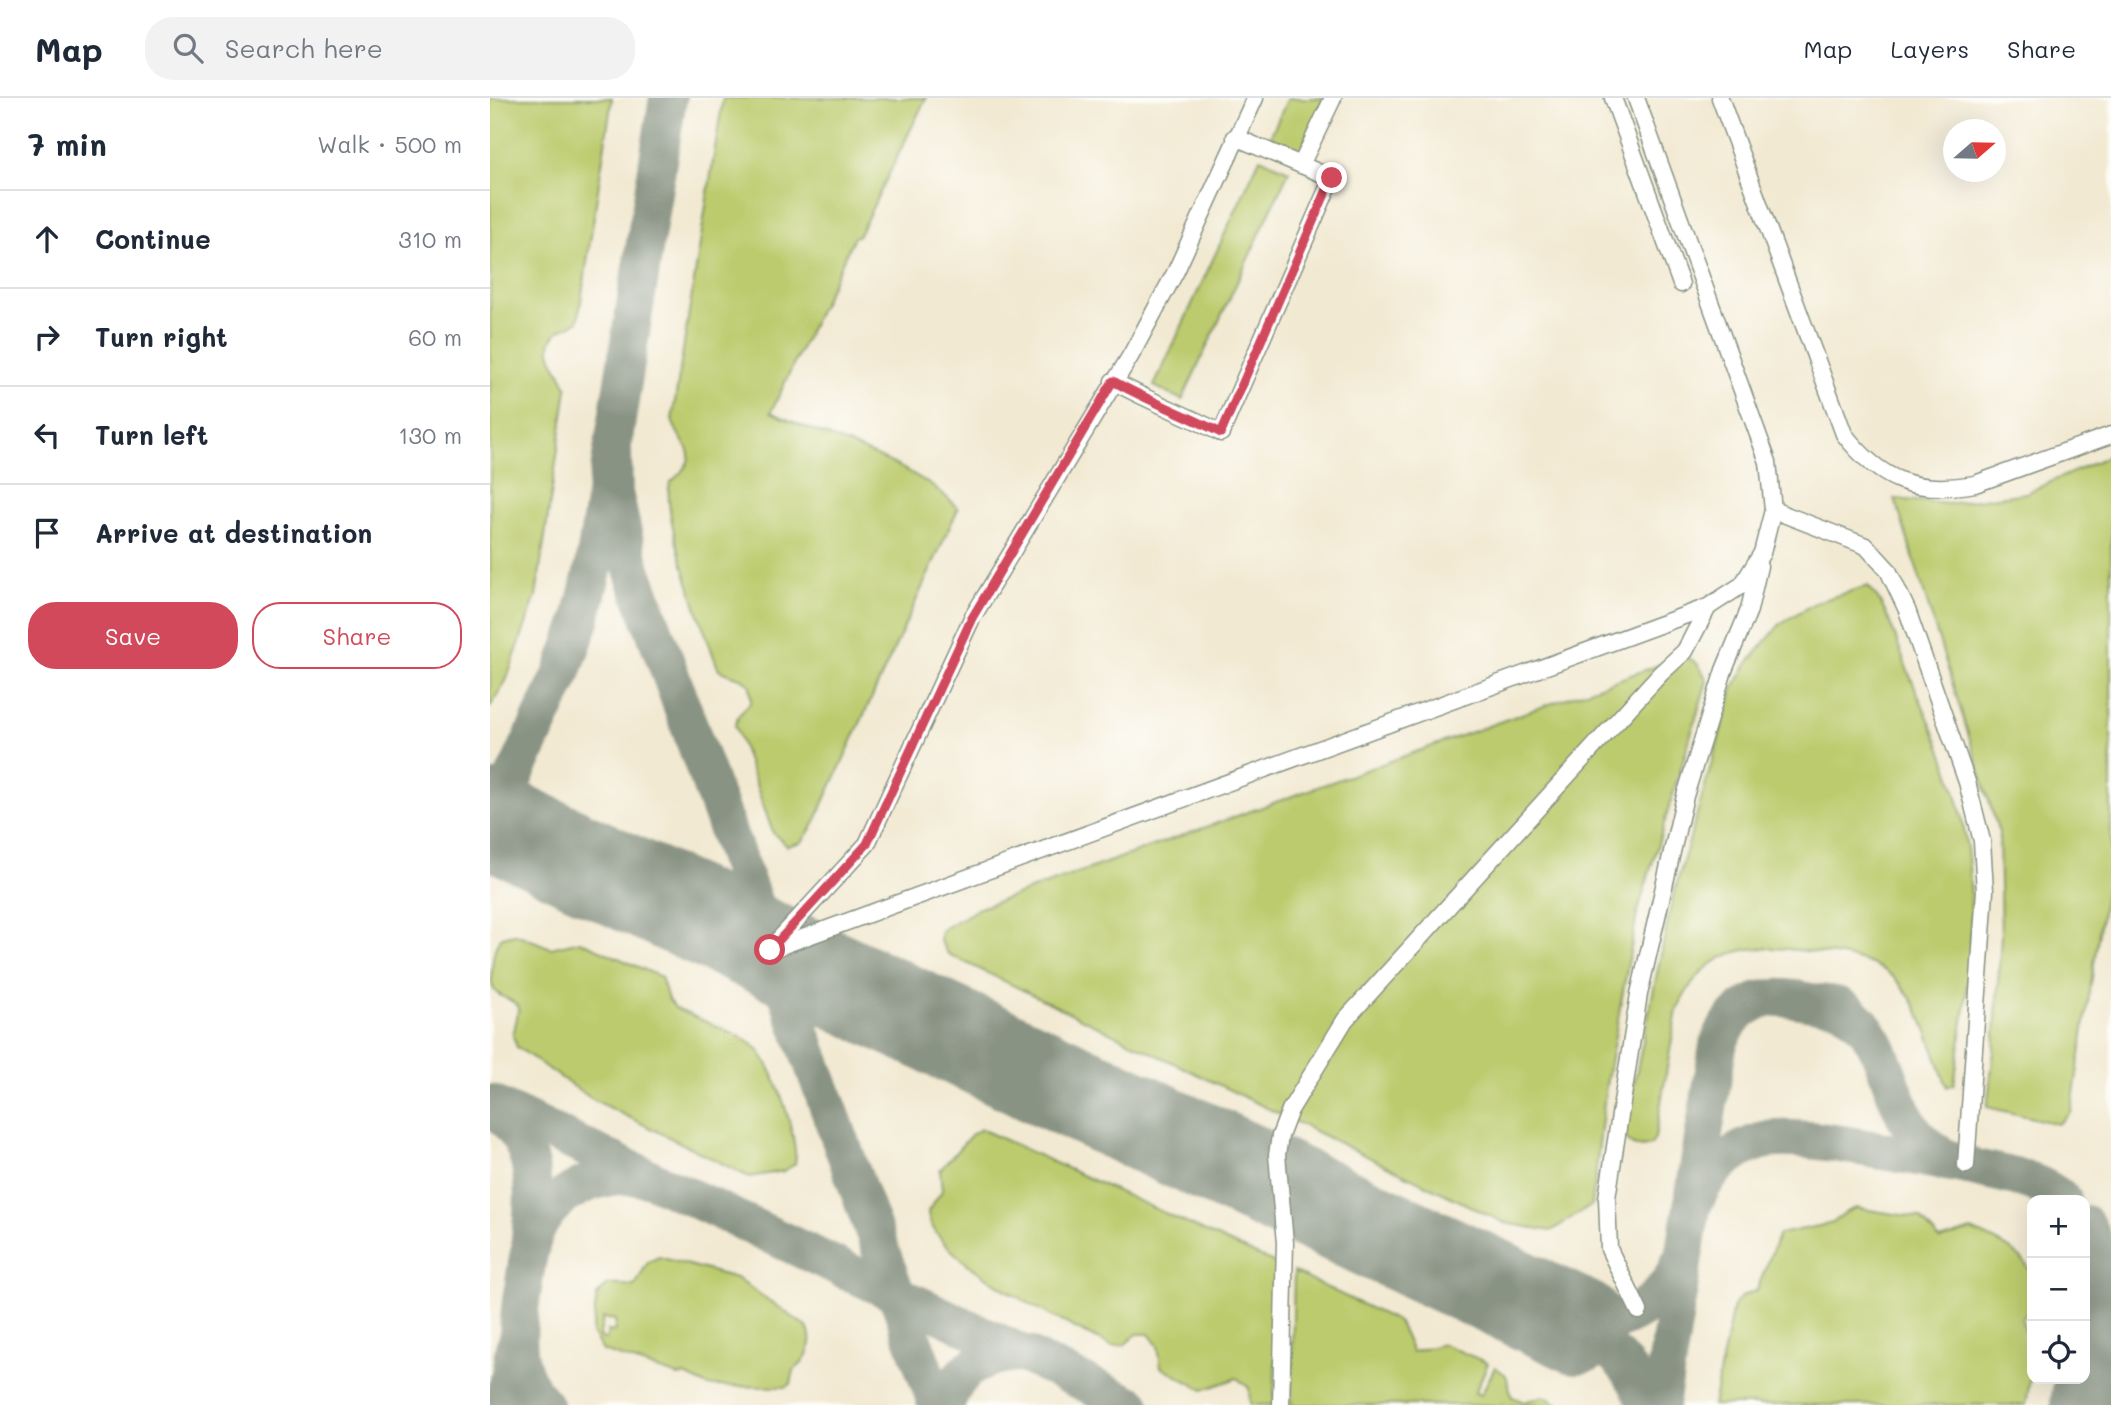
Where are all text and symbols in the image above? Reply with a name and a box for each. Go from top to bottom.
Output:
search box [145,17,635,80]
text: Map [35,27,103,70]
icon: search [169,29,207,67]
text: Search here [225,31,383,65]
text: Map [1804,33,1852,64]
text: Layers [1890,33,1969,64]
text: Share [2007,33,2076,64]
north arrow [1943,119,2006,182]
text: 7 min [28,124,107,164]
text: Walk · 500 m [317,129,462,159]
route end [1316,162,1347,193]
icon: ahead [28,220,66,258]
text: Continue [95,222,211,256]
text: 310 m [398,224,462,254]
icon: right [28,318,66,356]
text: Turn right [95,320,228,354]
text: 60 m [408,322,462,352]
icon: left [28,416,66,454]
text: Turn left [95,418,208,452]
text: 130 m [398,420,462,450]
icon: arrive [28,514,66,552]
text: Arrive at destination [95,516,372,550]
button: Save [28,602,238,669]
button: Share [252,602,462,669]
route start [754,934,785,965]
map controls [2027,1195,2090,1384]
button: + [2027,1195,2090,1258]
button: − [2027,1258,2090,1321]
button: locate [2027,1321,2090,1384]

